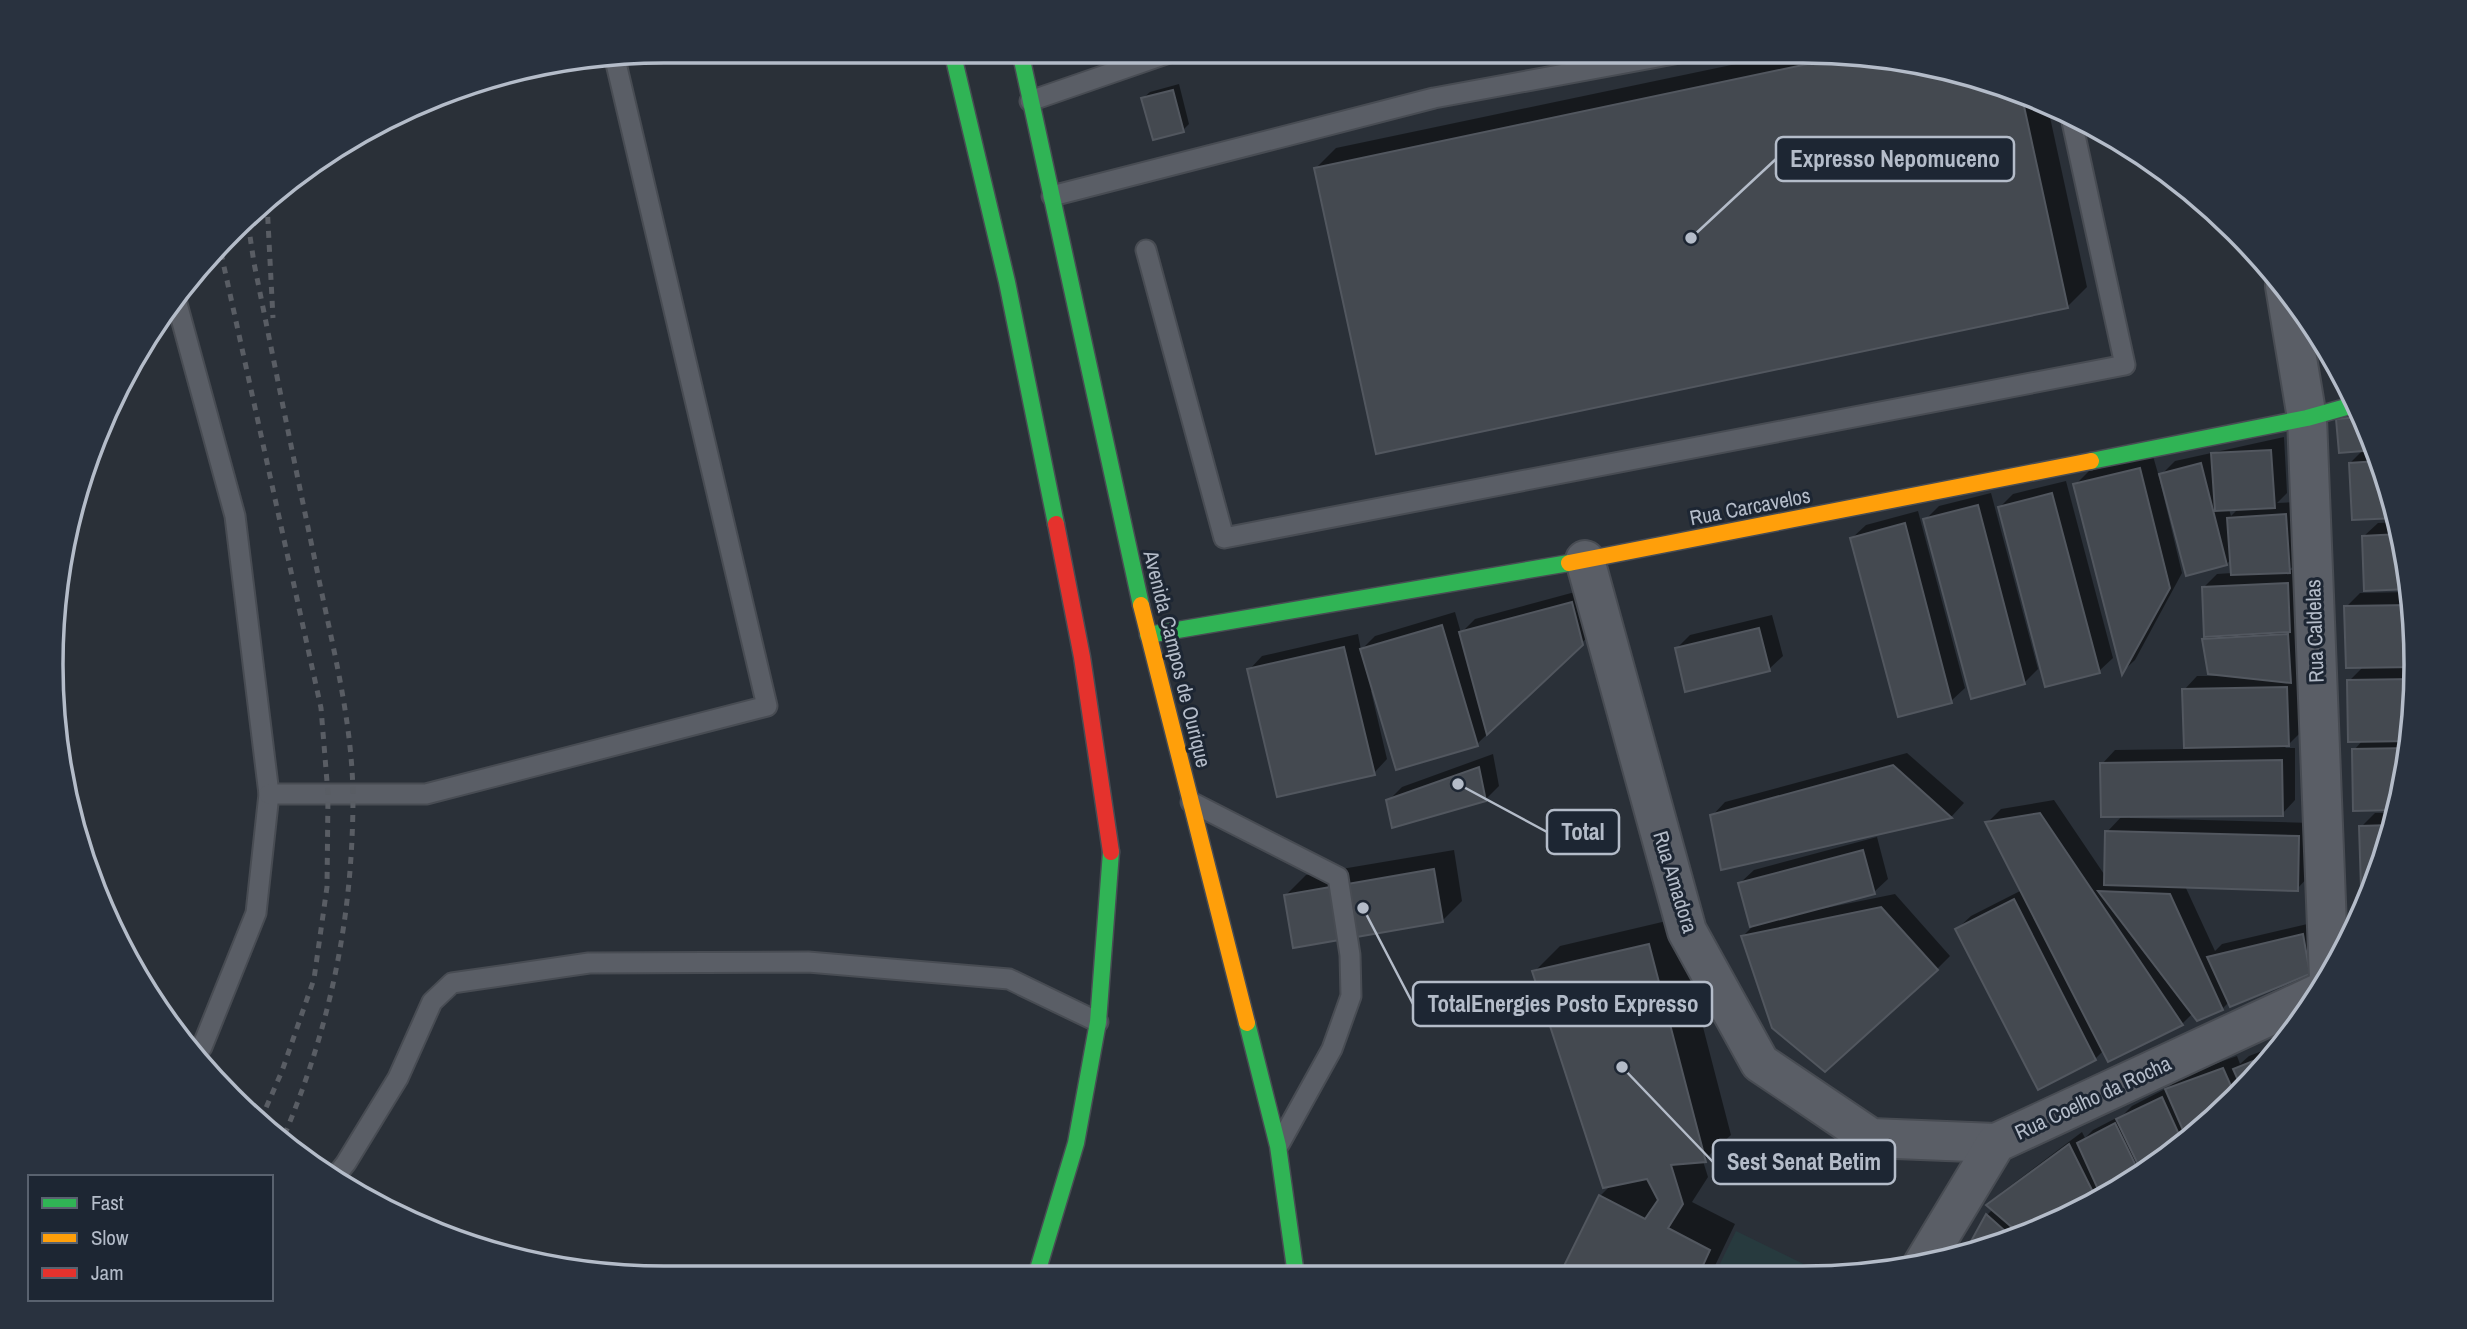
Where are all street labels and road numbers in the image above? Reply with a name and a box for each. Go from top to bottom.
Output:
street label: Rua Carcavelos [1687,481,1813,532]
street label: Avenida Campos de Ourique [1136,546,1218,770]
street label: Rua Caldelas [2298,579,2331,683]
street label: Rua Amadora [1646,827,1705,937]
street label: Rua Coelho da Rocha [2010,1048,2176,1146]

